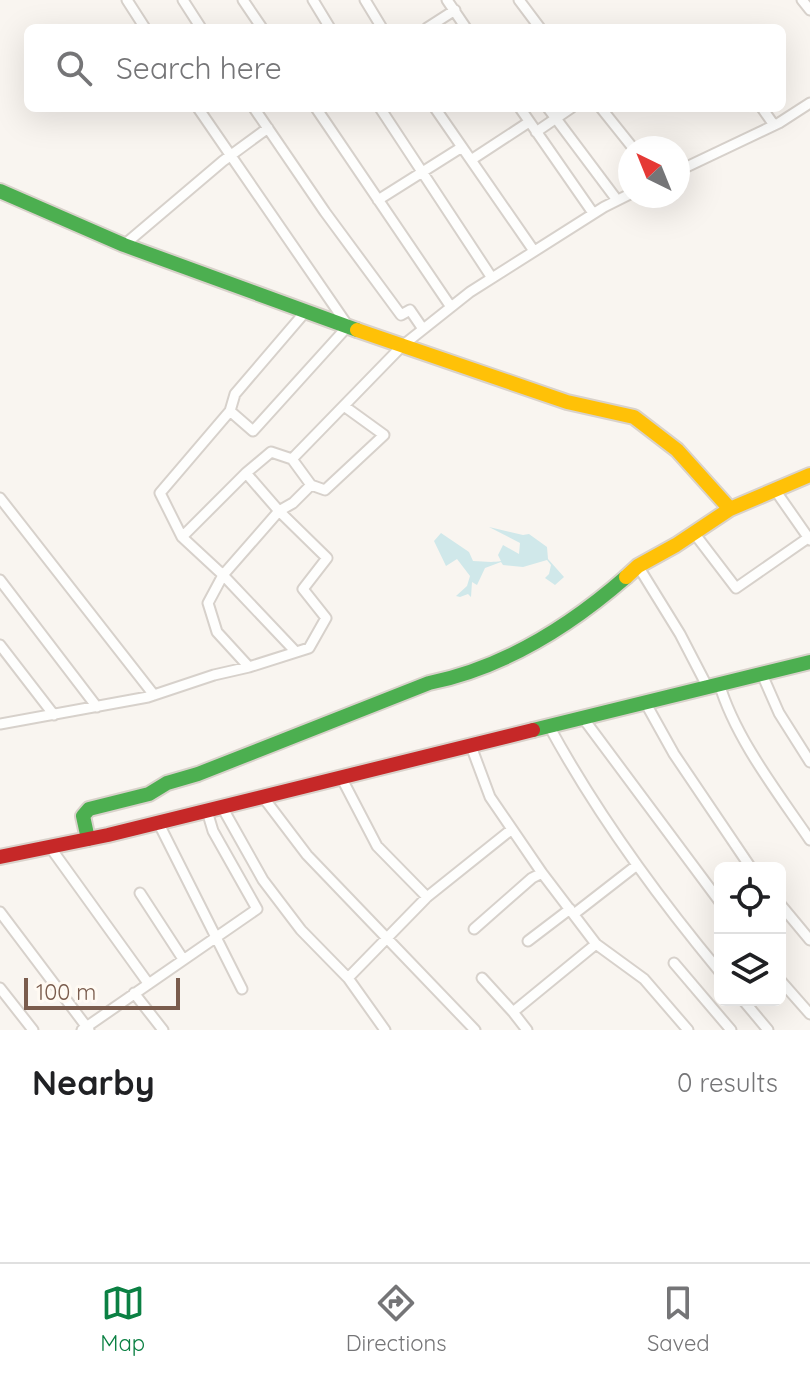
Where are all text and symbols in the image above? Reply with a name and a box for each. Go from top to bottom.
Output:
search box [24,24,786,112]
icon: search [52,46,96,90]
text: Search here [116,49,282,87]
north arrow [618,136,690,208]
map controls [714,862,786,1006]
button: locate [714,862,786,934]
button: layers [714,934,786,1006]
scale bar [24,974,180,1010]
text: 100 m [36,978,96,1006]
text: Nearby [32,1061,155,1104]
text: 0 results [677,1066,778,1099]
tab: Map [100,1281,145,1357]
tab: Directions [346,1281,446,1357]
tab: Saved [647,1281,710,1357]

